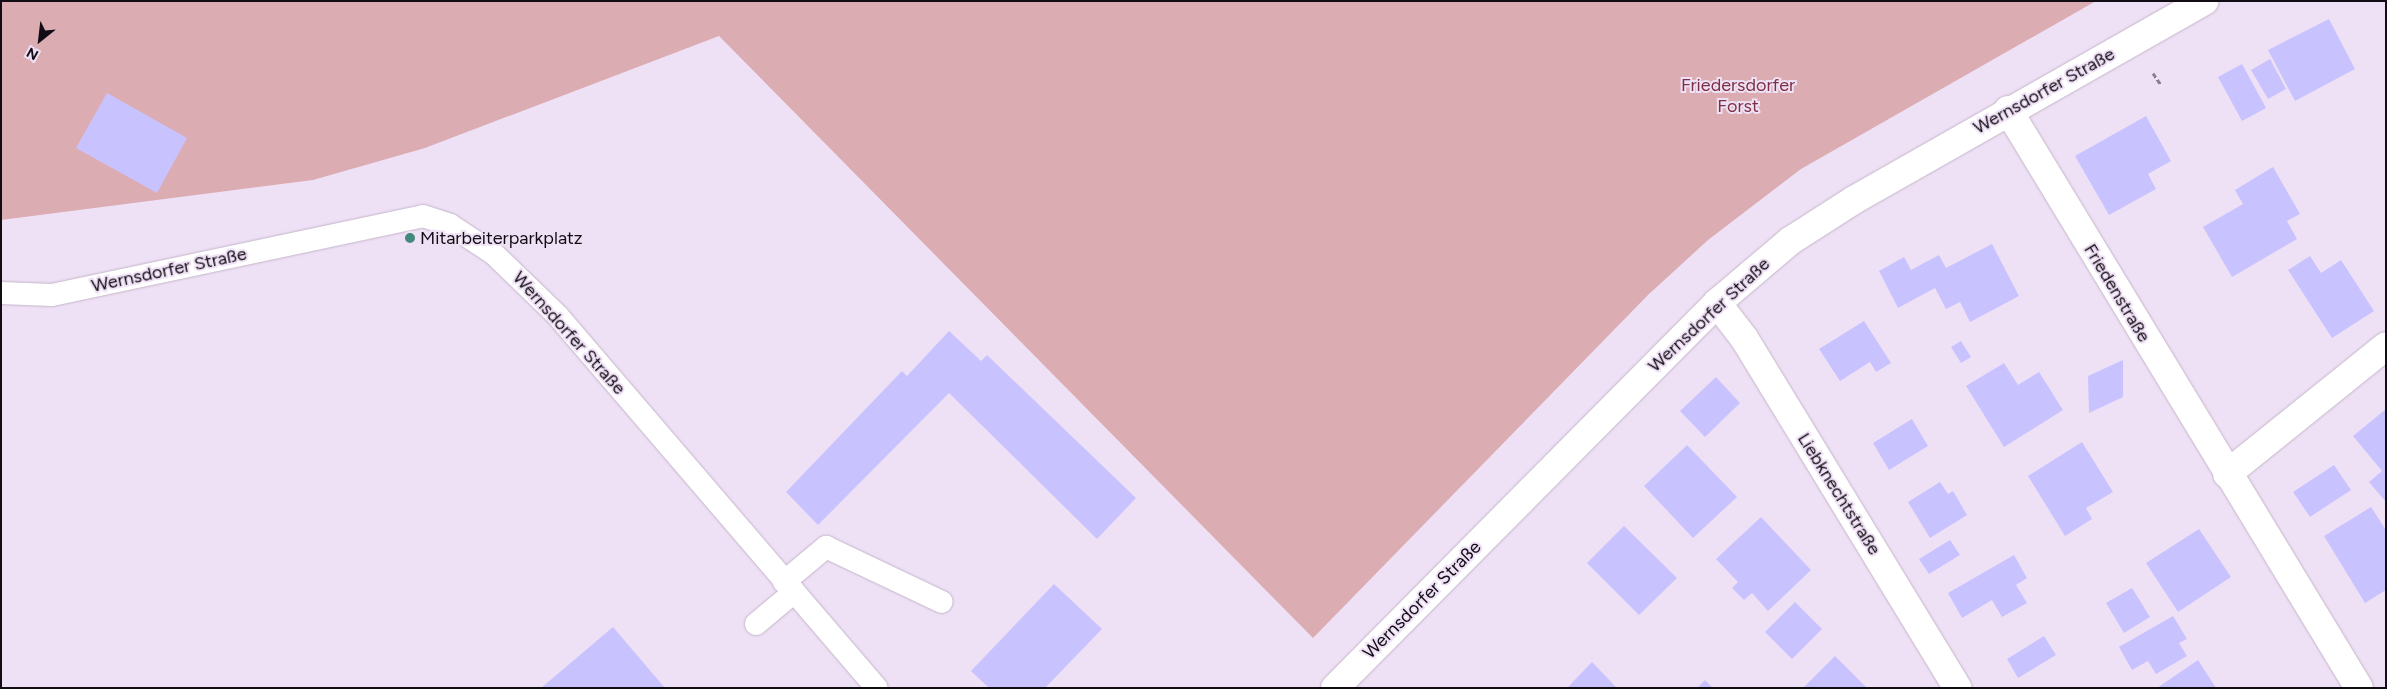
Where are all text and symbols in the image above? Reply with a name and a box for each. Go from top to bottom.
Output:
north arrow [15,15,65,65]
street label: Wernsdorfer Straße [1970,43,2118,139]
text: N [24,44,41,64]
park label: Friedersdorfer Forst [1681,75,1795,118]
place label: Mitarbeiterparkplatz [420,227,583,249]
marker: Mitarbeiterparkplatz [404,232,416,244]
street label: Friedenstraße [2079,240,2155,346]
street label: Wernsdorfer Straße [89,243,249,297]
street label: Wernsdorfer Straße [1644,253,1774,377]
street label: Wernsdorfer Straße [508,267,630,399]
street label: Liebknechtstraße [1793,429,1885,559]
street label: Wernsdorfer Straße [1359,537,1485,663]

